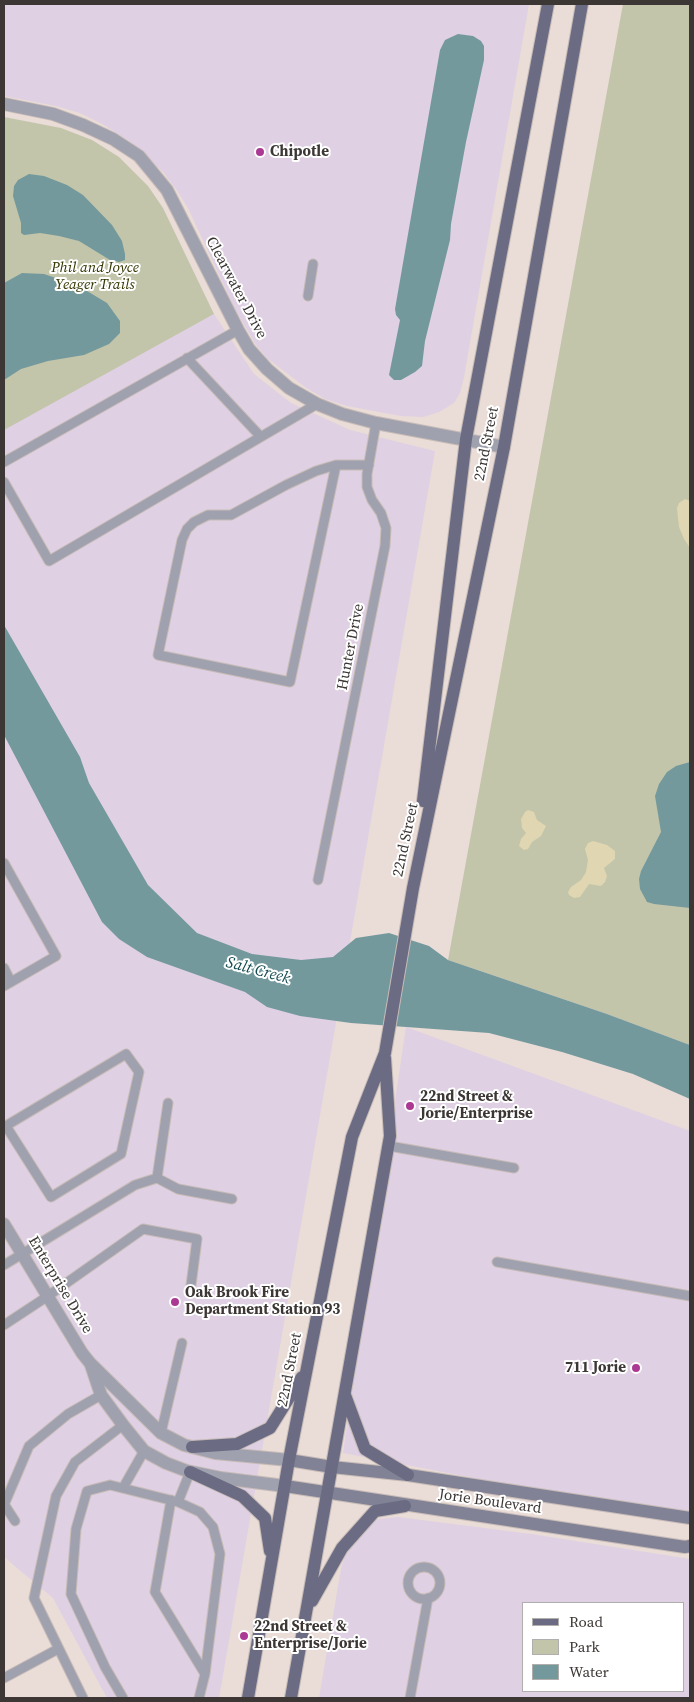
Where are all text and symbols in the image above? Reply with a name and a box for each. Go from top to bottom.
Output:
place label: Chipotle [270,143,329,161]
marker: Chipotle [254,146,266,158]
street label: Clearwater Drive [202,234,270,342]
park label: Phil and Joyce Yeager Trails [51,259,139,294]
street label: 22nd Street [471,406,503,482]
street label: Hunter Drive [334,602,368,692]
street label: 22nd Street [389,802,423,878]
water label: Salt Creek [224,953,292,989]
place label: 22nd Street & Jorie/Enterprise [420,1088,533,1123]
marker: 22nd Street & Jorie/Enterprise [404,1100,416,1112]
street label: Enterprise Drive [24,1233,96,1337]
place label: Oak Brook Fire Department Station 93 [185,1284,340,1319]
marker: Oak Brook Fire Department Station 93 [169,1296,181,1308]
street label: 22nd Street [274,1332,306,1408]
place label: 711 Jorie [565,1359,626,1377]
marker: 711 Jorie [630,1362,642,1374]
street label: Jorie Boulevard [438,1486,542,1518]
legend [522,1602,684,1692]
text: Road [569,1611,603,1632]
place label: 22nd Street & Enterprise/Jorie [254,1618,367,1653]
marker: 22nd Street & Enterprise/Jorie [238,1630,250,1642]
text: Park [569,1636,600,1657]
text: Water [569,1661,609,1682]

